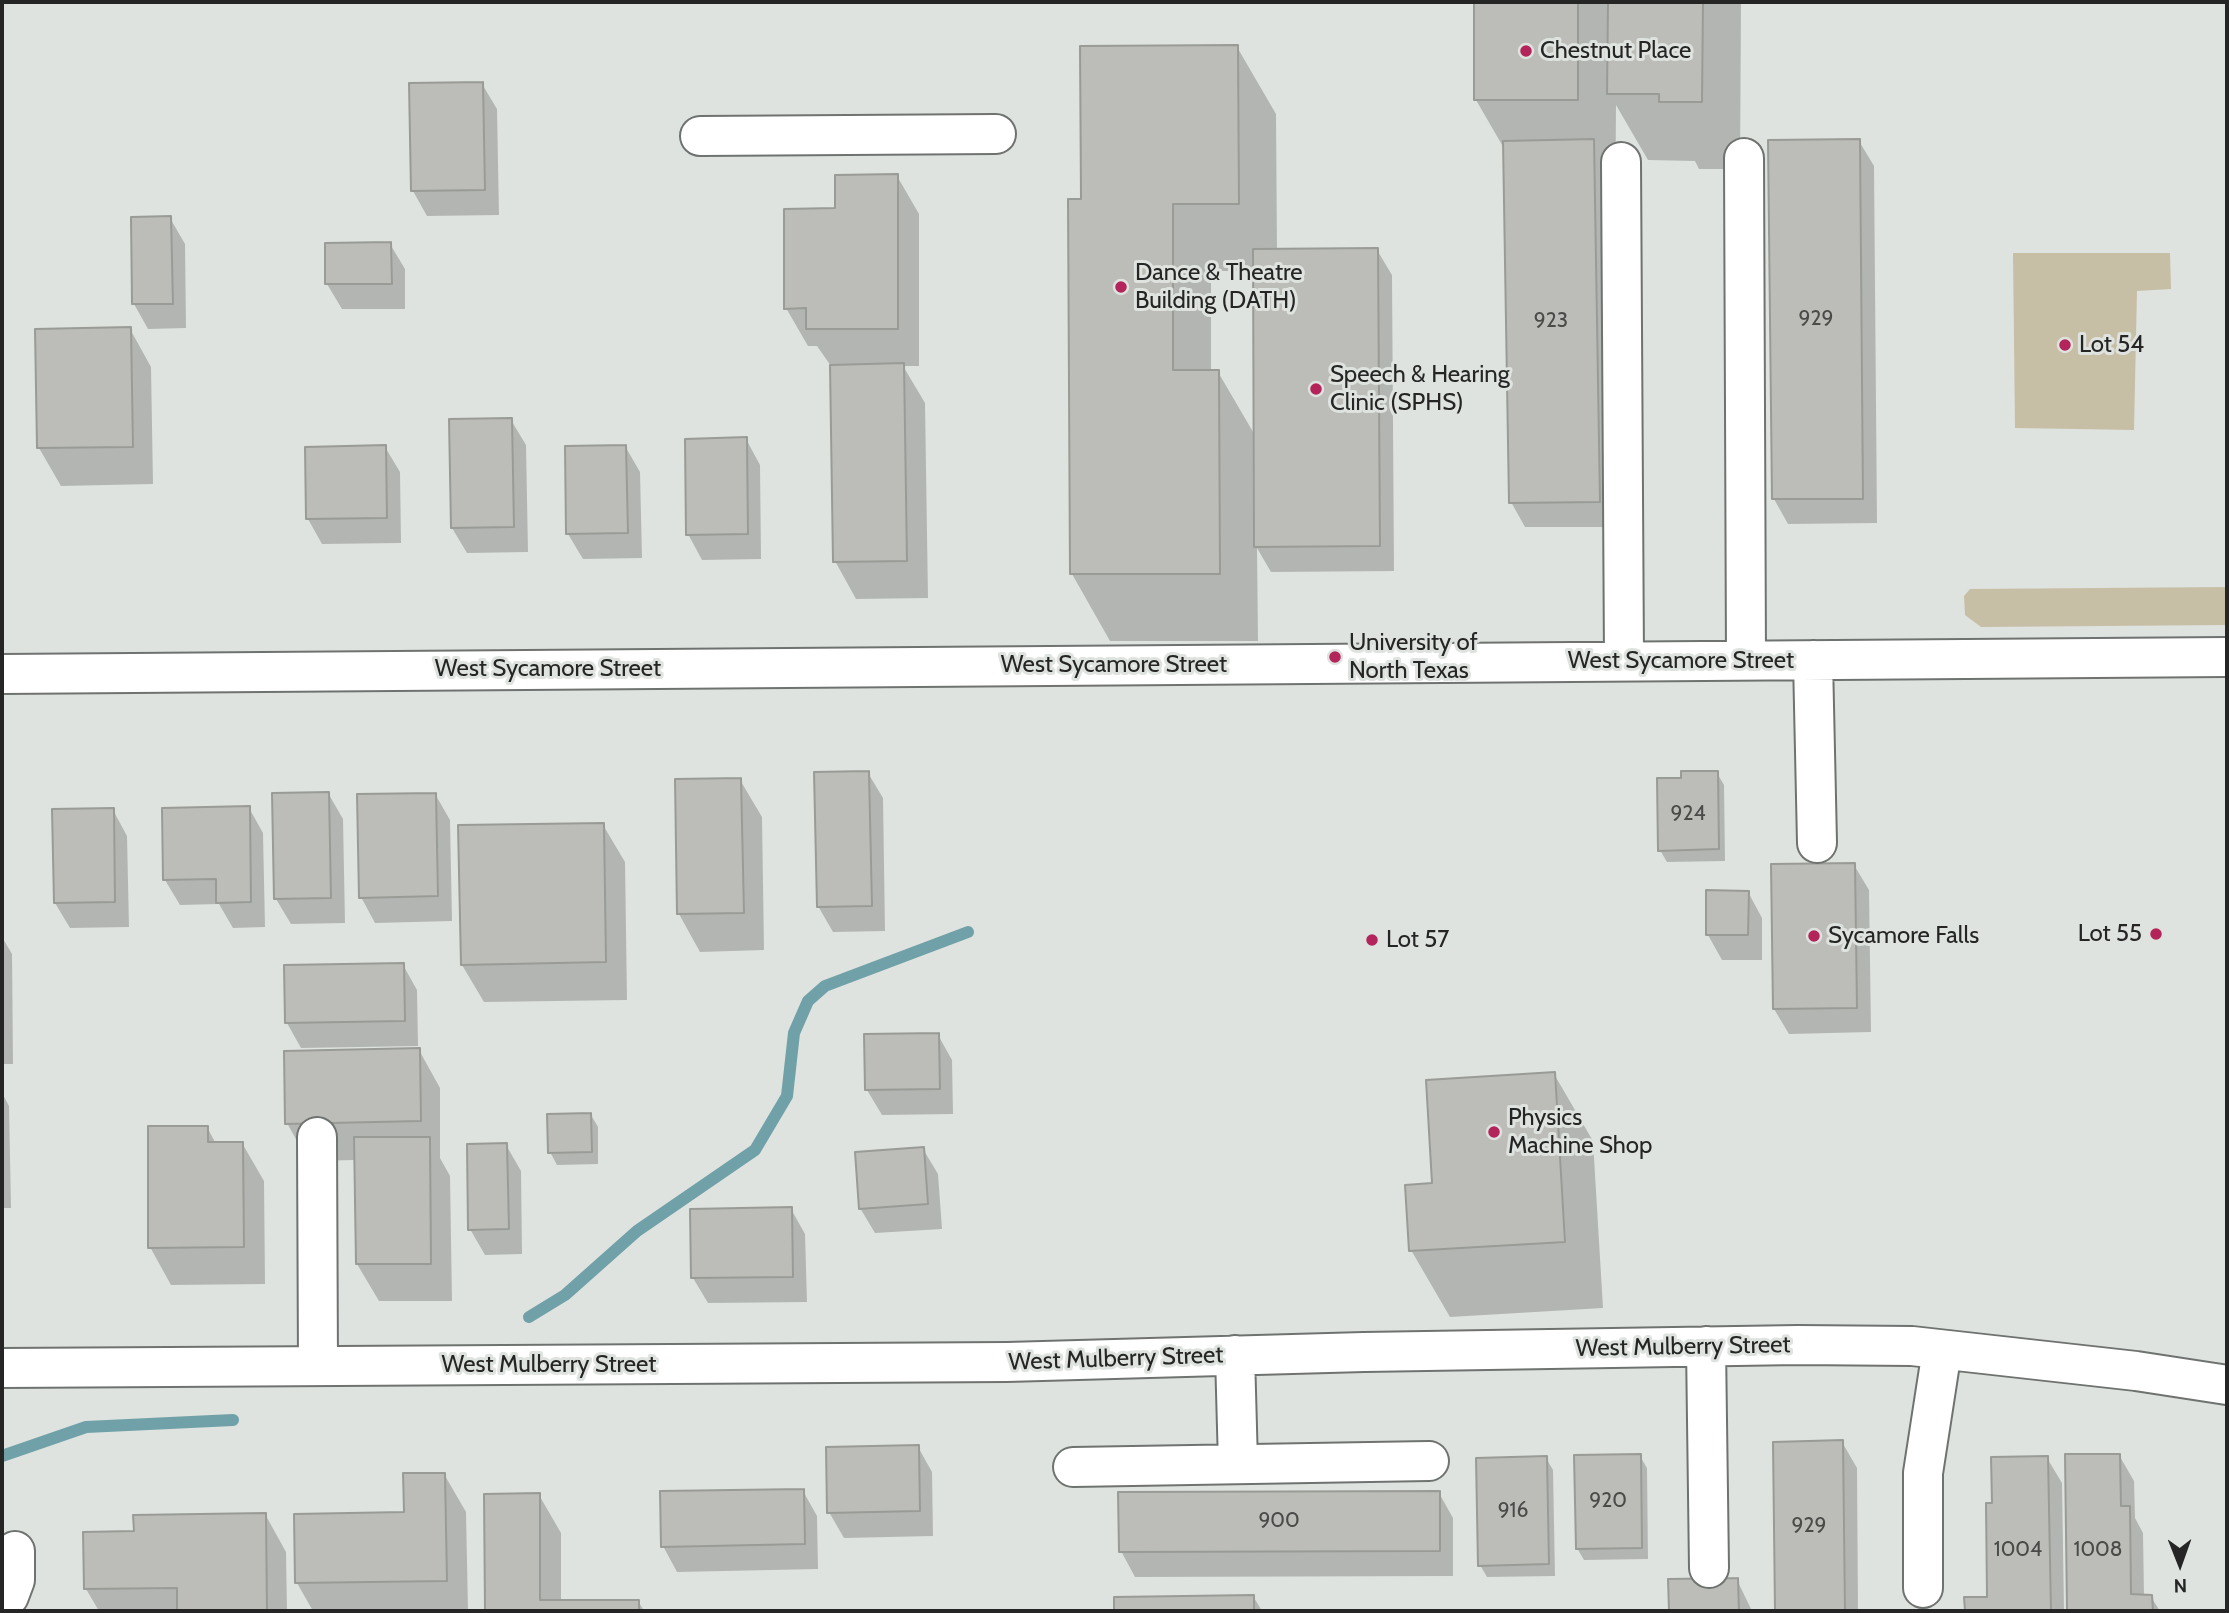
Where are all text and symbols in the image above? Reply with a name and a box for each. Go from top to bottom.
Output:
place label: Chestnut Place [1540,37,1691,65]
marker: Chestnut Place [1518,43,1534,59]
place label: Dance & Theatre Building (DATH) [1135,259,1303,315]
marker: Dance & Theatre Building (DATH) [1113,279,1129,295]
house number: 929 [1799,306,1833,332]
house number: 923 [1534,308,1568,334]
place label: Lot 54 [2079,331,2144,359]
marker: Lot 54 [2057,337,2073,353]
place label: Speech & Hearing Clinic (SPHS) [1330,361,1510,417]
marker: Speech & Hearing Clinic (SPHS) [1308,381,1324,397]
place label: University of North Texas [1349,629,1478,685]
street label: West Sycamore Street [1568,647,1794,675]
marker: University of North Texas [1327,649,1343,665]
street label: West Sycamore Street [1001,651,1227,679]
street label: West Sycamore Street [435,655,661,683]
house number: 924 [1670,801,1706,827]
place label: Lot 55 [2078,920,2142,948]
place label: Sycamore Falls [1828,922,1979,950]
place label: Lot 57 [1386,926,1449,954]
marker: Lot 55 [2148,926,2164,942]
marker: Sycamore Falls [1806,928,1822,944]
marker: Lot 57 [1364,932,1380,948]
place label: Physics Machine Shop [1508,1104,1652,1160]
marker: Physics Machine Shop [1486,1124,1502,1140]
street label: West Mulberry Street [1575,1331,1791,1363]
street label: West Mulberry Street [1008,1341,1224,1377]
street label: West Mulberry Street [442,1351,656,1379]
house number: 920 [1589,1488,1627,1514]
house number: 916 [1498,1498,1528,1524]
house number: 900 [1258,1508,1300,1534]
house number: 929 [1792,1513,1826,1539]
north arrow [2145,1529,2215,1599]
house number: 1004 [1994,1537,2042,1563]
house number: 1008 [2074,1537,2122,1563]
text: N [2173,1574,2187,1597]

